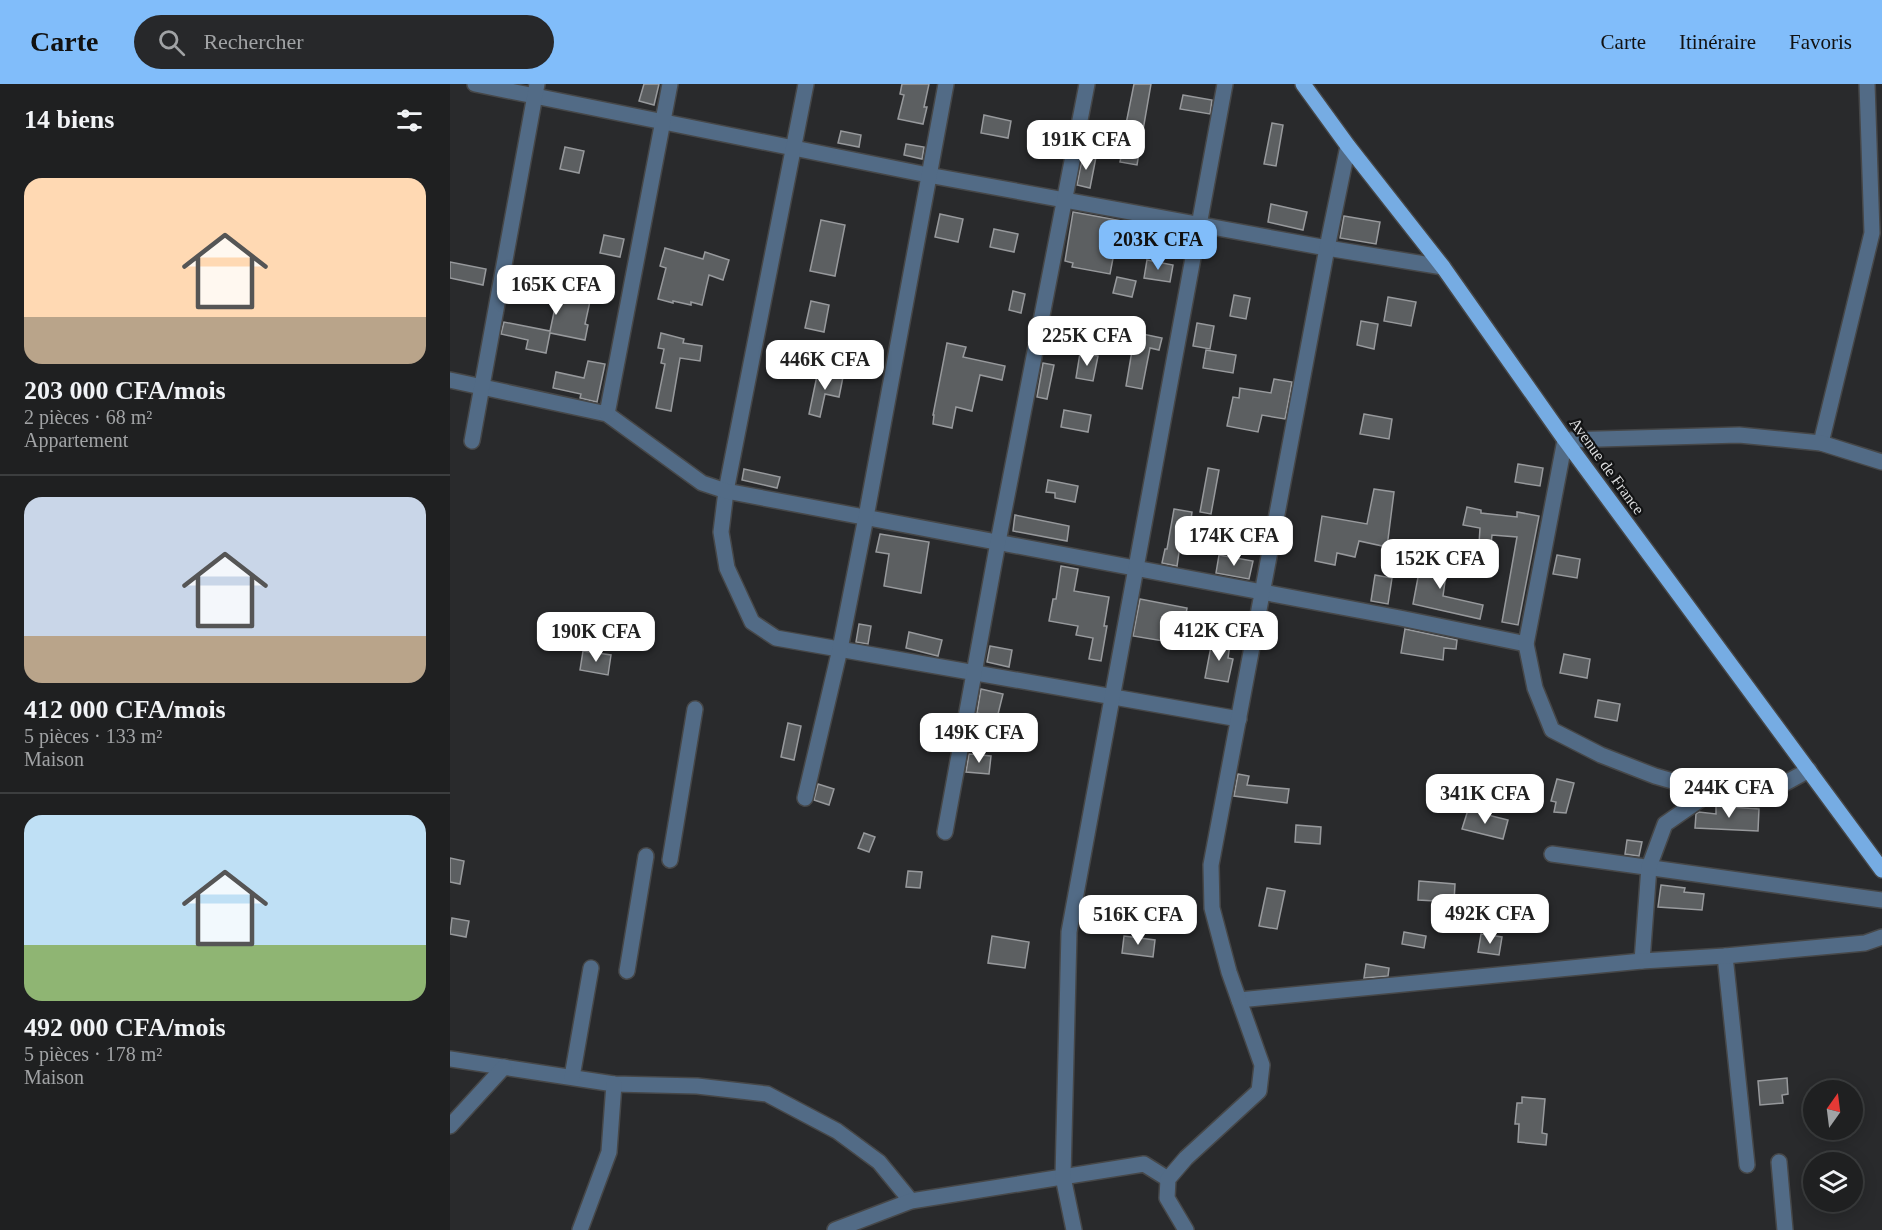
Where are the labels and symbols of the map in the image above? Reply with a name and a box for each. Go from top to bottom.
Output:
pin: 191K CFA [1024,120,1148,171]
pin: 203K CFA [1096,220,1220,271]
pin: 165K CFA [494,265,618,316]
pin: 225K CFA [1025,316,1149,367]
pin: 446K CFA [763,340,887,391]
street label: Avenue de France [1566,414,1648,518]
pin: 174K CFA [1172,516,1296,567]
pin: 152K CFA [1378,539,1502,590]
pin: 412K CFA [1157,611,1281,662]
pin: 190K CFA [534,612,658,663]
pin: 149K CFA [917,713,1041,764]
pin: 244K CFA [1667,768,1791,819]
pin: 341K CFA [1423,774,1547,825]
pin: 492K CFA [1428,894,1552,945]
pin: 516K CFA [1076,895,1200,946]
north arrow [1803,1080,1863,1140]

